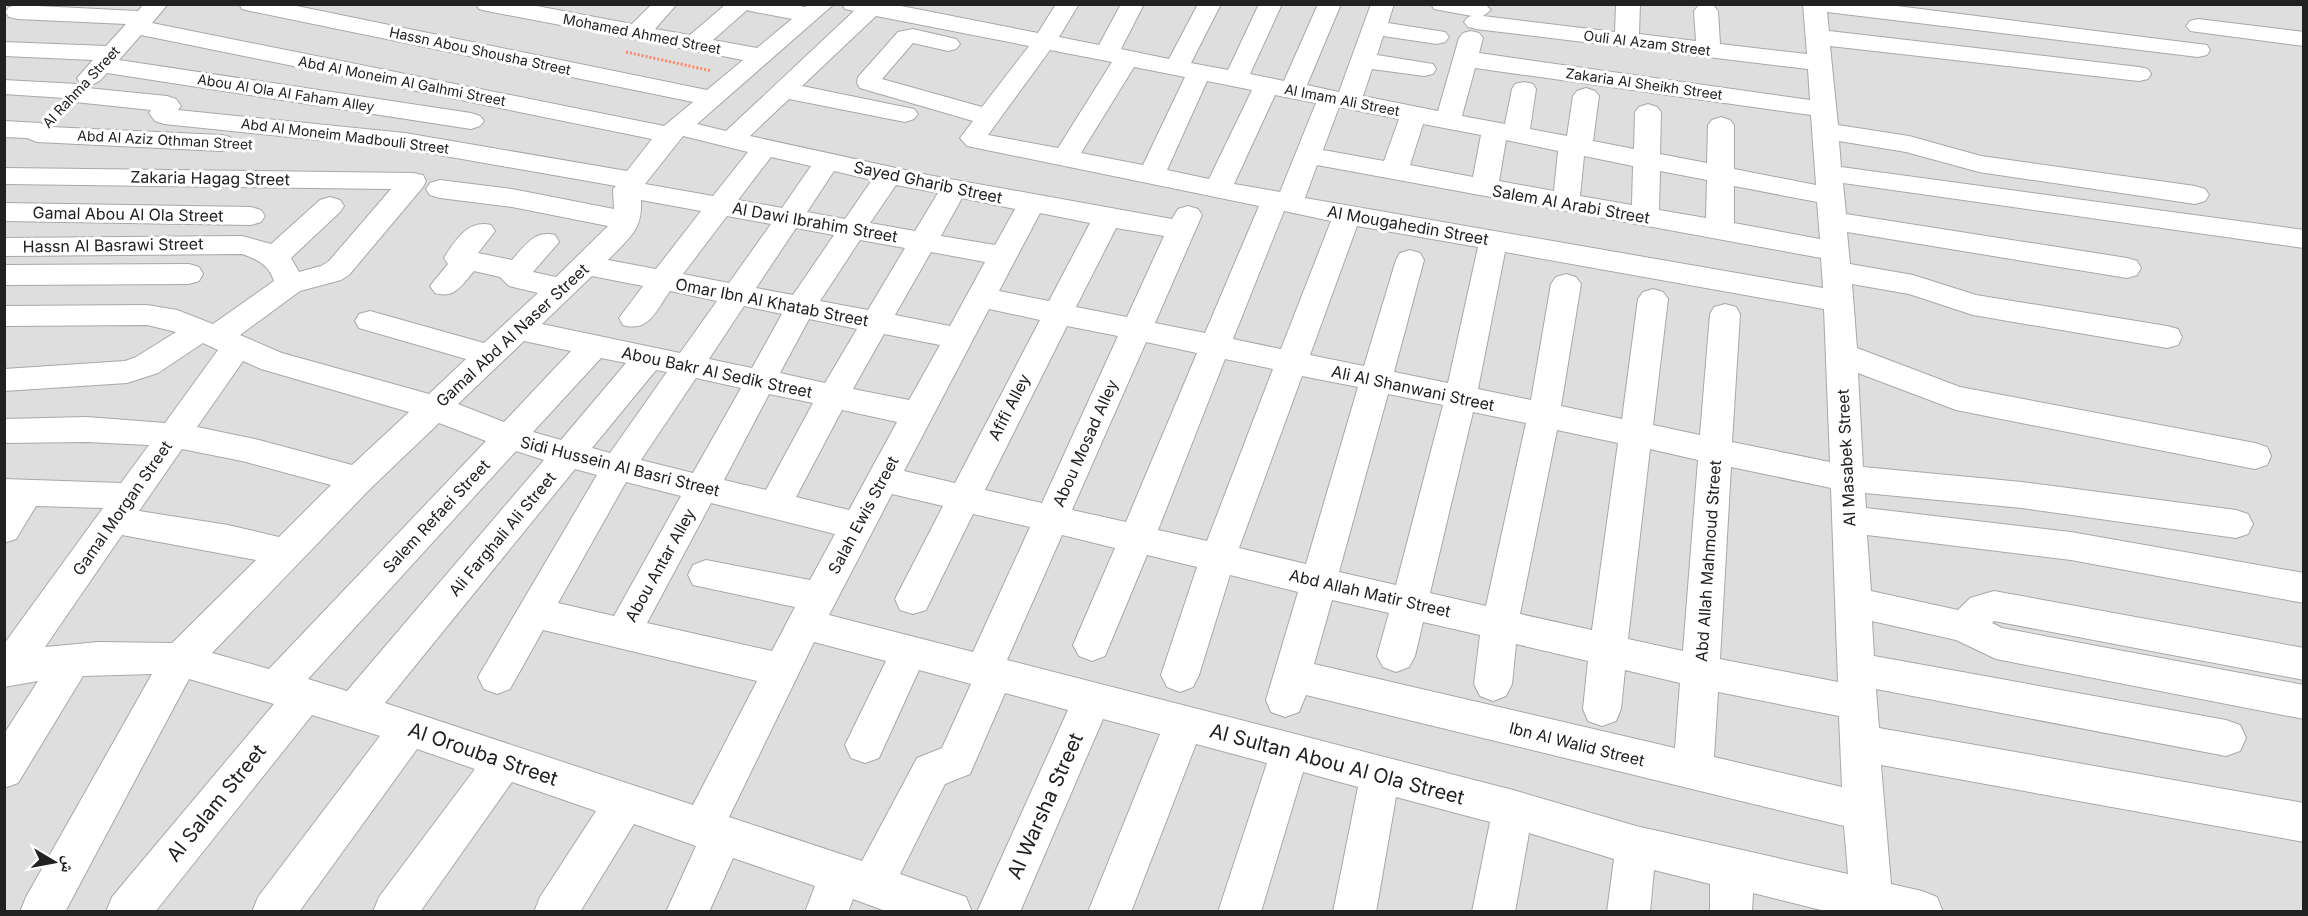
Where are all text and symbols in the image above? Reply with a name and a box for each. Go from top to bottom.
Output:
street label: Mohamed Ahmed Street [562,10,723,57]
street label: Hassn Abou Shousha Street [388,23,573,78]
street label: Ouli Al Azam Street [1583,26,1712,59]
street label: Al Rahma Street [38,42,123,131]
street label: Abd Al Moneim Al Galhmi Street [297,52,508,109]
street label: Zakaria Al Sheikh Street [1565,64,1724,103]
street label: Abou Al Ola Al Faham Alley [196,70,376,115]
street label: Al Imam Ali Street [1283,80,1402,119]
street label: Abd Al Moneim Madbouli Street [240,114,450,157]
street label: Abd Al Aziz Othman Street [77,126,254,153]
street label: Sayed Gharib Street [852,156,1004,208]
street label: Zakaria Hagag Street [130,167,290,189]
street label: Salem Al Arabi Street [1491,180,1651,228]
street label: Al Dawi Ibrahim Street [731,198,899,246]
street label: Al Mougahedin Street [1326,201,1490,249]
street label: Gamal Abou Al Ola Street [32,202,224,226]
street label: Hassn Al Basrawi Street [23,233,203,257]
street label: Gamal Abd Al Naser Street [432,259,592,411]
street label: Omar Ibn Al Khatab Street [674,273,870,331]
street label: Abou Bakr Al Sedik Street [620,342,814,402]
street label: Ali Al Shanwani Street [1330,361,1496,415]
street label: Afifi Alley [984,370,1034,444]
street label: Abou Mosad Alley [1048,376,1122,510]
street label: Al Masabek Street [1832,389,1860,527]
street label: Sidi Hussein Al Basri Street [518,432,722,500]
street label: Gamal Morgan Street [68,437,176,579]
street label: Salah Ewis Street [823,453,903,577]
street label: Salem Refaei Street [378,455,494,577]
street label: Abd Allah Mahmoud Street [1691,459,1725,663]
street label: Ali Farghali Ali Street [444,468,560,600]
street label: Abou Antar Alley [621,505,699,625]
street label: Abd Allah Matir Street [1287,565,1453,621]
street label: Al Orouba Street [405,717,561,791]
street label: Al Sultan Abou Al Ola Street [1207,718,1467,810]
street label: Ibn Al Walid Street [1507,718,1647,770]
street label: Al Warsha Street [1002,729,1088,883]
street label: Al Salam Street [161,739,271,867]
north arrow [24,832,84,892]
text: ش [57,855,80,875]

